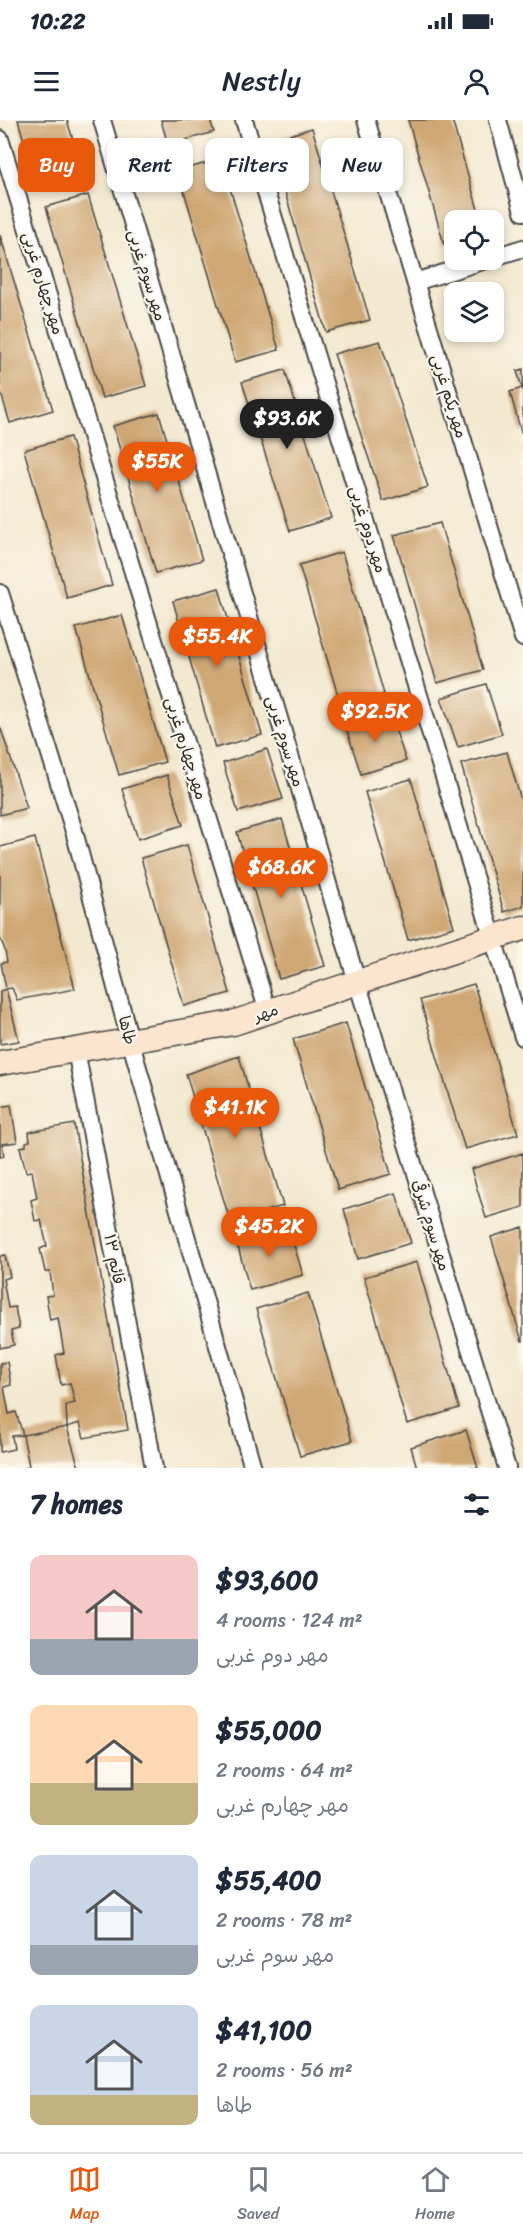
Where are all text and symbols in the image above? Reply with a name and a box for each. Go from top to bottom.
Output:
text: 10:22 [30,2,85,41]
text: Nestly [222,57,301,105]
icon: menu [30,65,63,98]
icon: person [460,65,493,98]
chip: Buy [18,138,95,192]
chip: Rent [107,138,193,192]
chip: Filters [205,138,309,192]
chip: New [321,138,403,192]
map controls [444,210,504,342]
button: locate [444,210,504,270]
street label: مهر سوم غربی [120,226,175,325]
street label: مهر چهارم غربی [14,228,73,338]
button: layers [444,282,504,342]
street label: مهر یکم غربی [423,350,476,442]
pin: $93.6K [238,399,336,450]
text: $93.6K [254,401,320,436]
pin: $55K [121,442,193,493]
text: $55K [132,444,182,479]
street label: مهر دوم غربی [341,482,396,576]
pin: $55.4K [168,617,266,668]
text: $55.4K [183,619,251,654]
street label: مهر سوم غربی [258,692,313,791]
pin: $92.5K [326,692,424,743]
street label: مهر چهارم غربی [157,693,216,803]
text: $92.5K [341,694,409,729]
pin: $68.6K [232,848,330,899]
text: $68.6K [248,850,314,885]
street label: مهر [248,995,282,1031]
street label: طاها [110,1012,145,1048]
pin: $41.1K [186,1088,284,1139]
text: $41.1K [204,1090,266,1125]
street label: مهر سوم شرقی [404,1176,459,1275]
pin: $45.2K [220,1207,318,1258]
text: $45.2K [235,1209,303,1244]
street label: قائم ۱۳ [95,1231,134,1287]
text: 7 homes [30,1481,122,1527]
icon: filters [460,1488,493,1521]
text: $93,600 [216,1557,318,1603]
icon: home [78,1579,150,1651]
text: 4 rooms · 124 m² [216,1603,363,1638]
text: مهر دوم غربی [216,1638,329,1673]
text: $55,000 [216,1707,322,1753]
icon: home [78,1729,150,1801]
text: 2 rooms · 64 m² [216,1753,353,1788]
text: مهر چهارم غربی [216,1788,349,1823]
text: $55,400 [216,1857,321,1903]
icon: home [78,1879,150,1951]
text: 2 rooms · 78 m² [216,1903,352,1938]
text: مهر سوم غربی [216,1938,334,1973]
text: $41,100 [216,2007,312,2053]
icon: home [78,2029,150,2101]
text: 2 rooms · 56 m² [216,2053,353,2088]
text: طاها [216,2088,253,2123]
tab: Map [68,2163,101,2228]
tab: Saved [237,2163,279,2228]
tab: Home [415,2163,455,2228]

